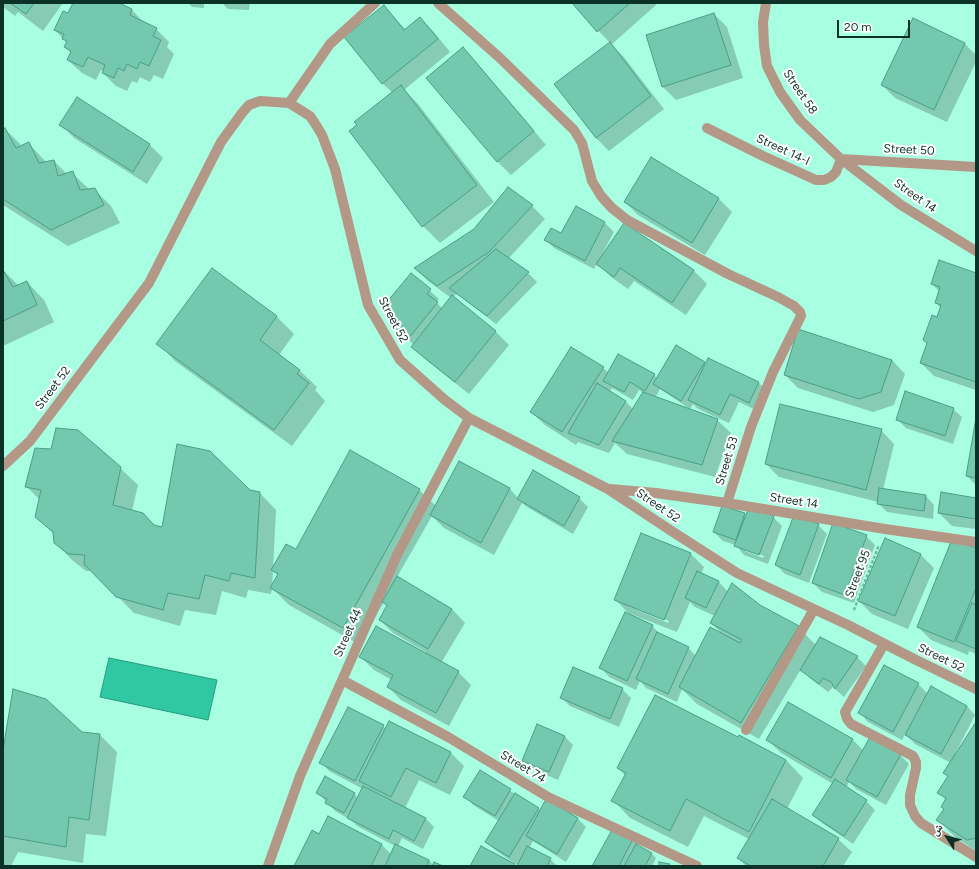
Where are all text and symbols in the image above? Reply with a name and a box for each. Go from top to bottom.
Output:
scale bar [839,12,912,38]
text: 20 m [844,20,872,34]
street label: Street 58 [780,67,820,117]
street label: Street 14-I [754,131,812,169]
street label: Street 50 [883,141,935,159]
street label: Street 14 [891,176,939,216]
street label: Street 52 [375,294,411,346]
street label: Street 52 [32,364,74,412]
street label: Street 53 [713,435,741,487]
street label: Street 52 [633,486,683,526]
street label: Street 14 [769,490,819,512]
street label: Street 95 [842,548,874,600]
street label: Street 44 [331,607,365,659]
street label: Street 52 [915,641,967,675]
street label: Street 74 [498,748,548,786]
north arrow [927,817,967,857]
text: ش [928,821,946,838]

